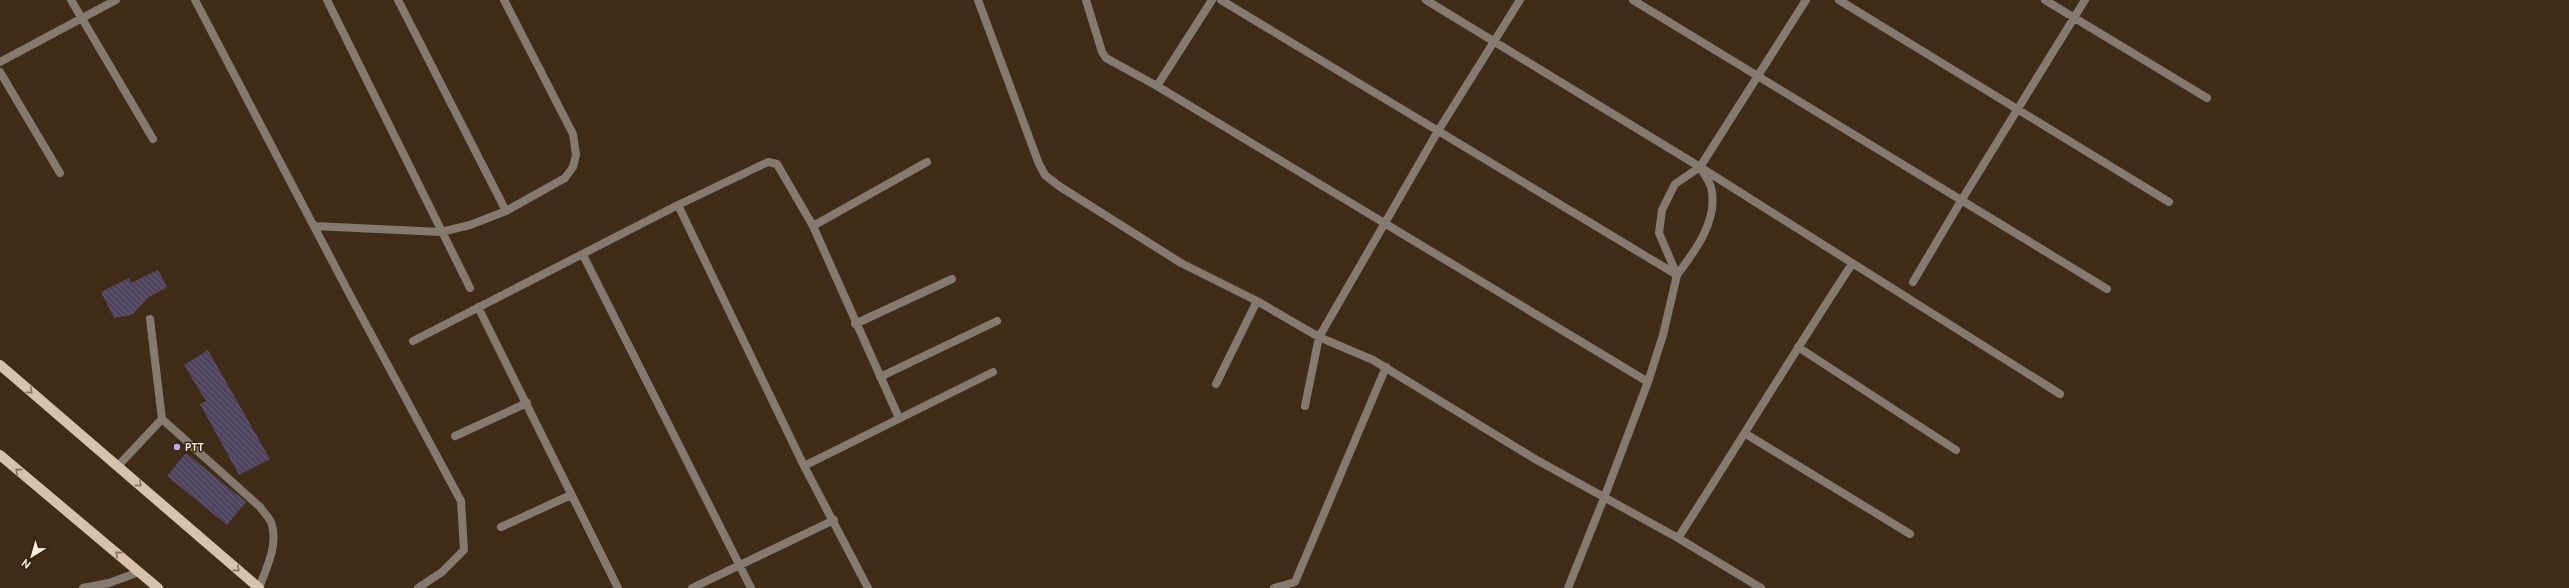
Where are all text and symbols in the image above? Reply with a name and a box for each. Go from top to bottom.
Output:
one-way arrow [25,386,32,393]
marker: PTT [172,442,182,452]
place label: PTT [185,442,204,453]
one-way arrow [15,468,23,475]
one-way arrow [134,480,142,487]
north arrow [12,536,52,576]
one-way arrow [115,551,123,558]
text: N [19,557,33,571]
one-way arrow [233,565,240,572]

